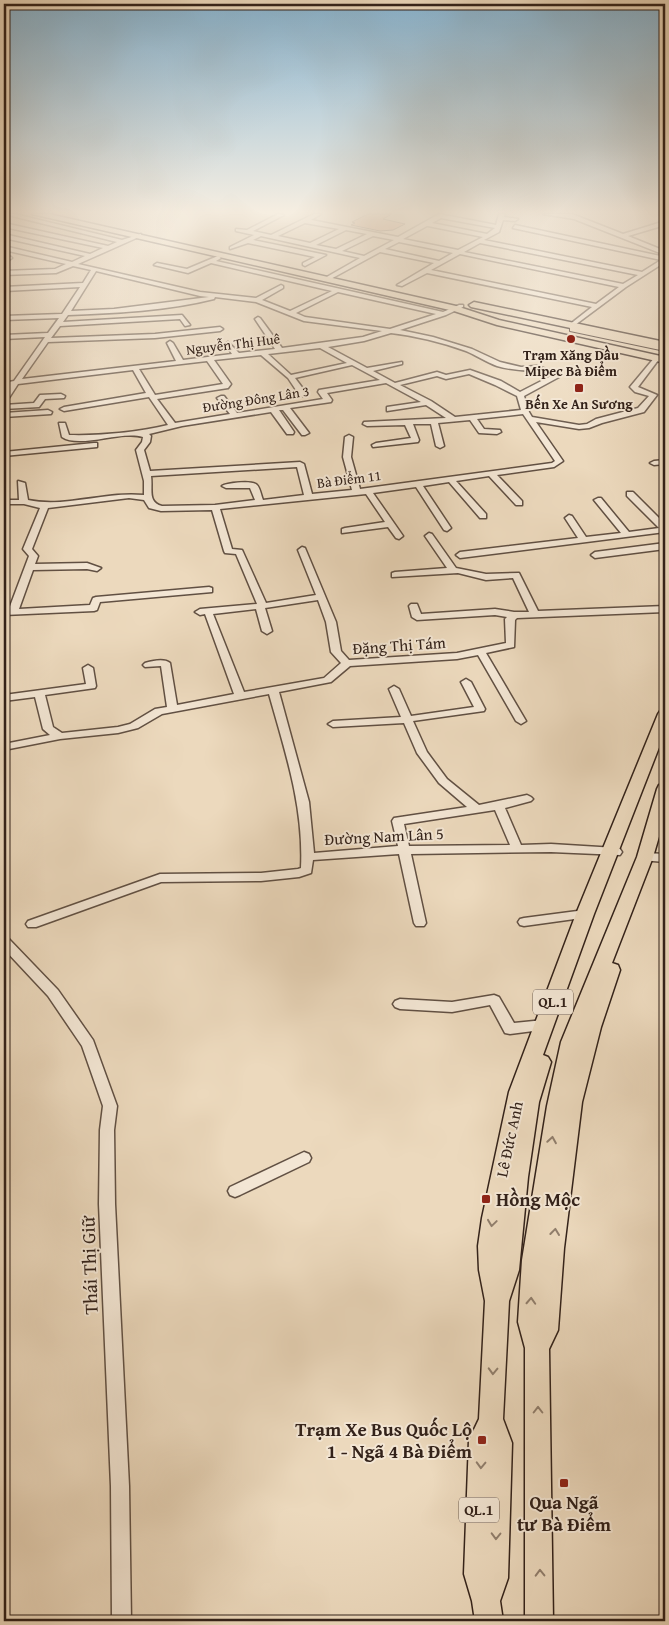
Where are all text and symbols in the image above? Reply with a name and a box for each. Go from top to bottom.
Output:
street label: Nguyễn Thị Huê [185,328,281,360]
marker: Trạm Xăng Dầu Mipec Bà Điểm [565,333,577,345]
place label: Trạm Xăng Dầu Mipec Bà Điểm [523,345,619,381]
street label: Đường Đông Lân 3 [201,381,311,417]
marker: Bến Xe An Sương [573,382,585,394]
place label: Bến Xe An Sương [525,394,633,414]
street label: Bà Điểm 11 [316,465,382,493]
street label: Đặng Thị Tám [352,630,446,660]
street label: Đường Nam Lân 5 [324,821,444,851]
road number: QL.1 [533,990,573,1014]
street label: Lê Đức Anh [489,1099,529,1179]
one-way arrow [546,1135,556,1144]
place label: Hồng Mộc [496,1185,580,1213]
marker: Hồng Mộc [480,1193,492,1205]
street label: Thái Thị Giữ [73,1214,105,1315]
one-way arrow [488,1219,498,1227]
one-way arrow [549,1228,560,1236]
one-way arrow [526,1296,537,1304]
one-way arrow [488,1367,499,1375]
one-way arrow [532,1406,543,1414]
place label: Trạm Xe Bus Quốc Lộ 1 - Ngã 4 Bà Điểm [295,1415,473,1465]
marker: Trạm Xe Bus Quốc Lộ 1 - Ngã 4 Bà Điểm [476,1434,488,1446]
one-way arrow [475,1462,486,1470]
marker: Qua Ngã tư Bà Điểm [558,1477,570,1489]
place label: Qua Ngã tư Bà Điểm [517,1488,612,1538]
road number: QL.1 [459,1498,499,1522]
one-way arrow [491,1533,502,1541]
one-way arrow [534,1568,545,1576]

